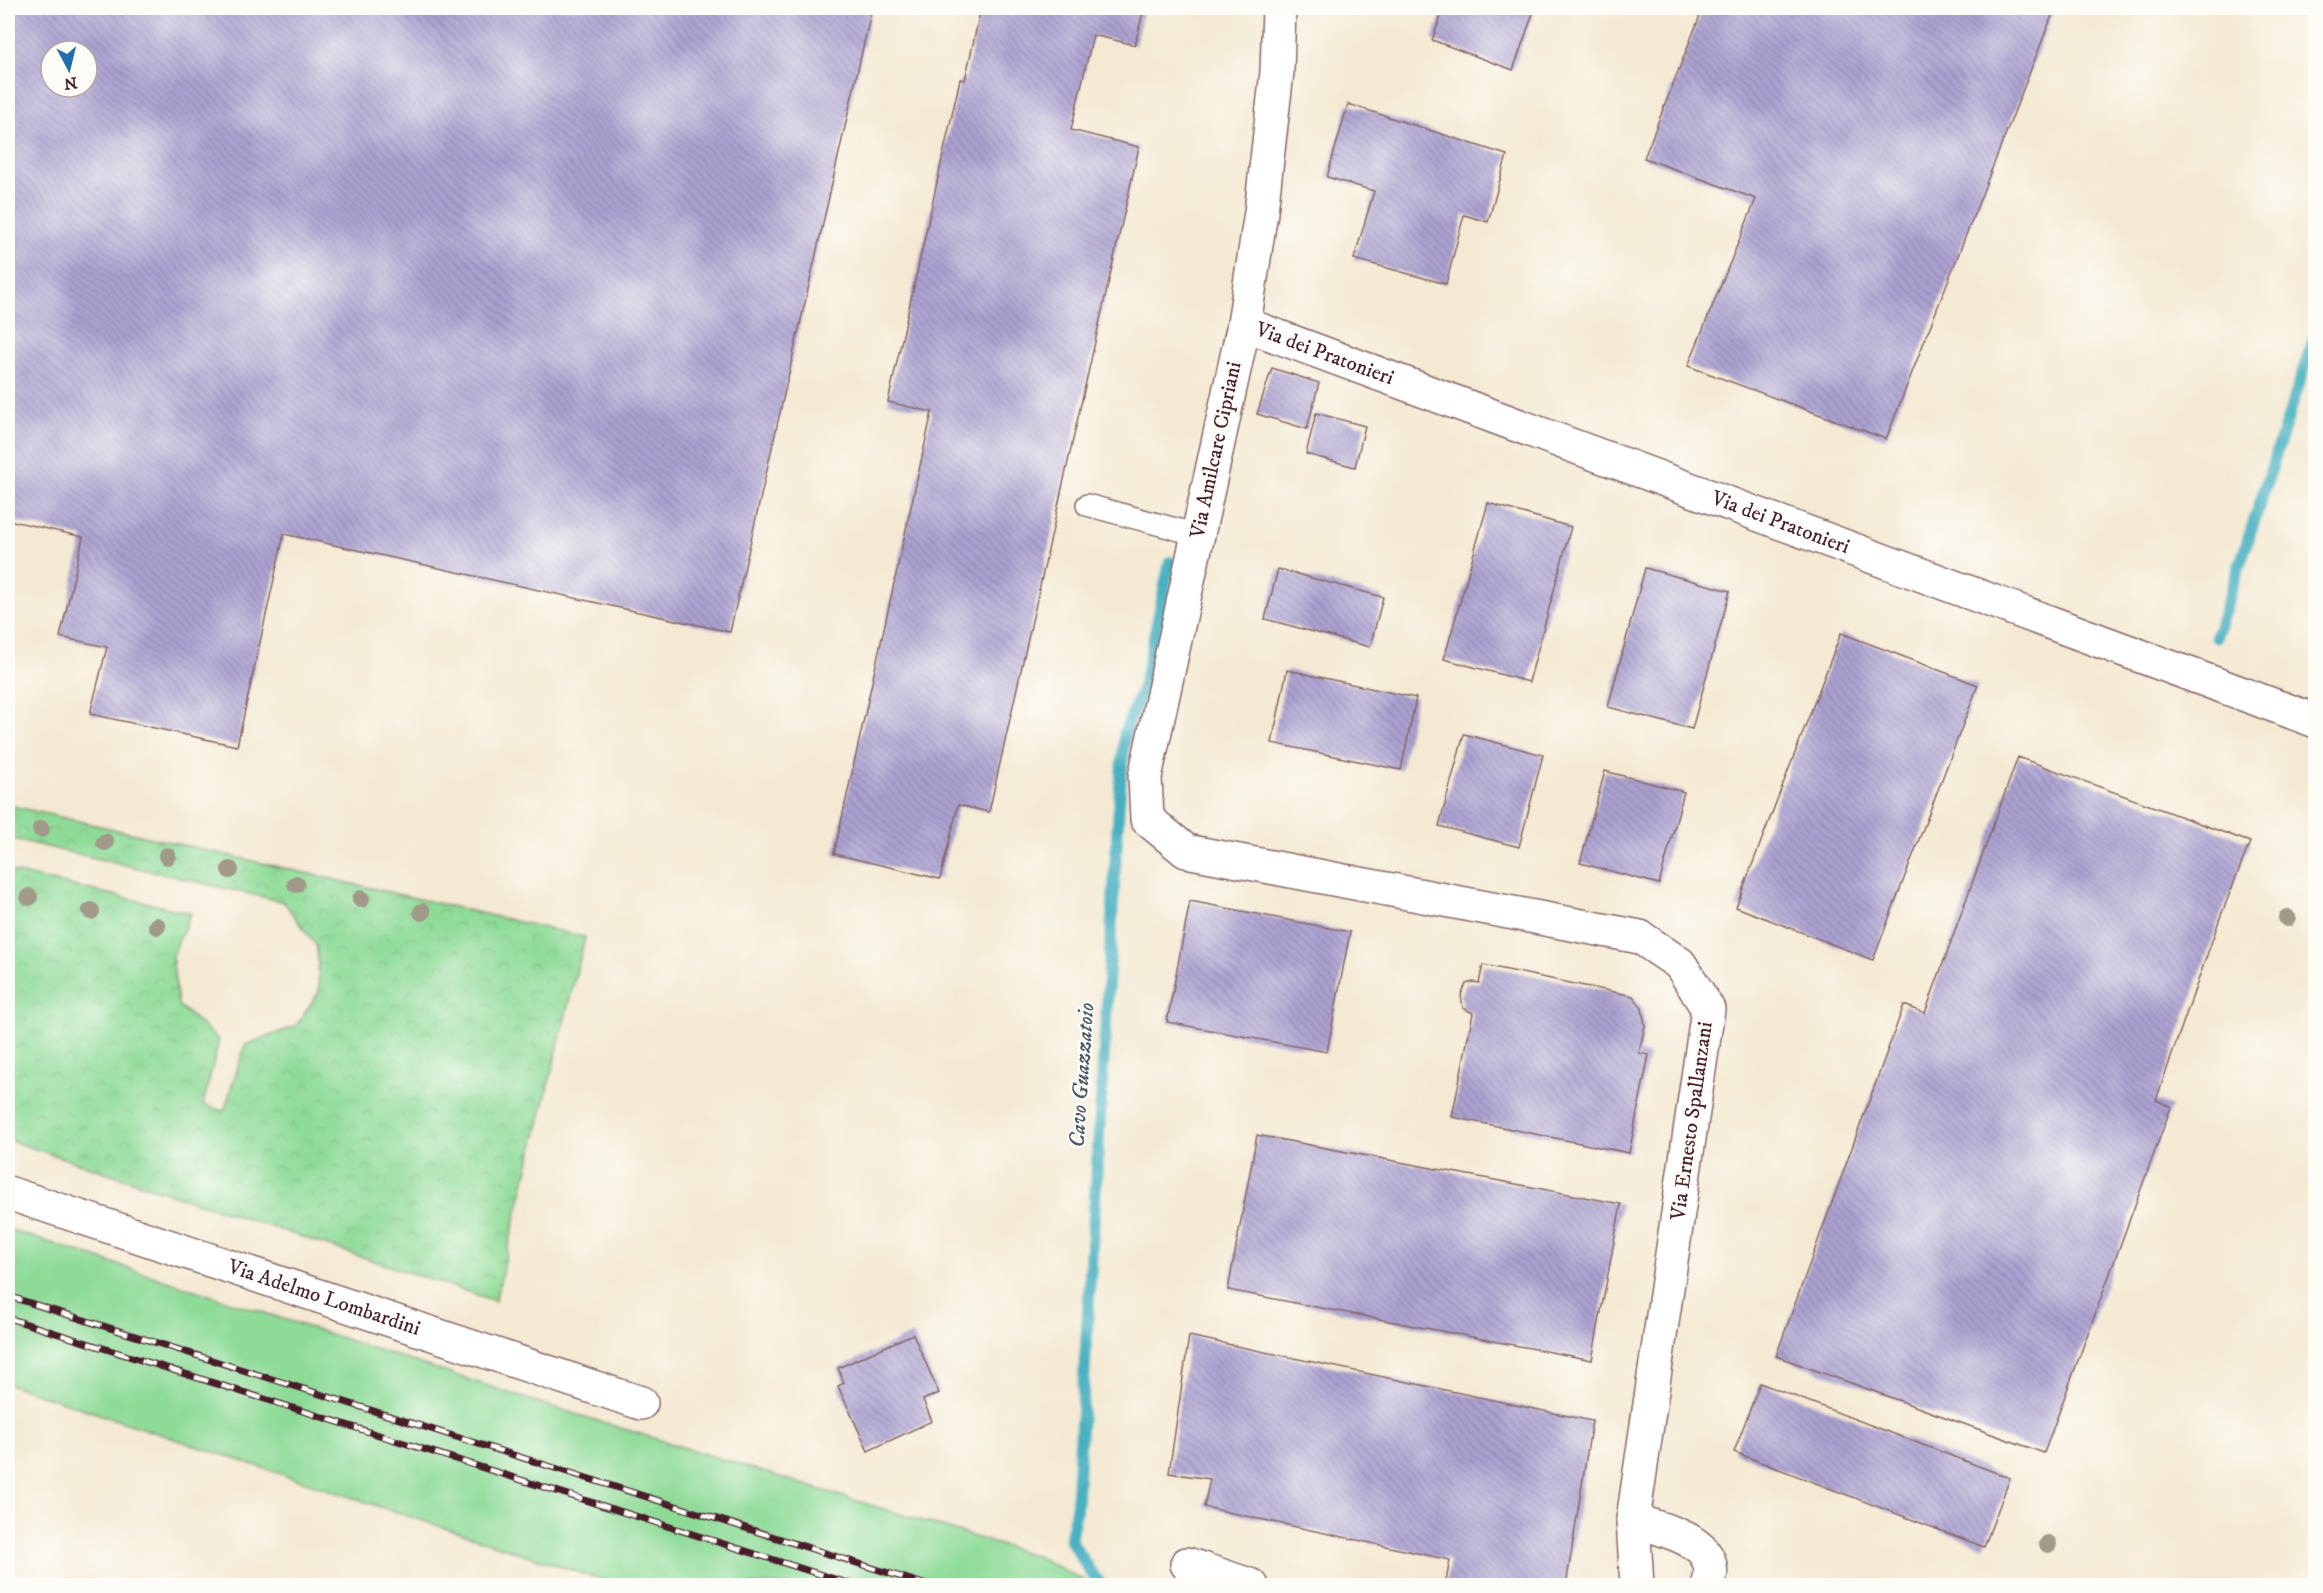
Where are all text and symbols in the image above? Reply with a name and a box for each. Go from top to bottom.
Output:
north arrow [39,39,99,99]
text: N [63,72,78,94]
street label: Via dei Pratonieri [1251,316,1397,391]
street label: Via Amilcare Cipriani [1184,359,1247,542]
street label: Via dei Pratonieri [1707,485,1853,560]
water label: Cavo Guazzatoio [1063,1002,1101,1148]
street label: Via Ernesto Spallanzani [1665,1020,1719,1223]
street label: Via Adelmo Lombardini [224,1254,424,1342]

